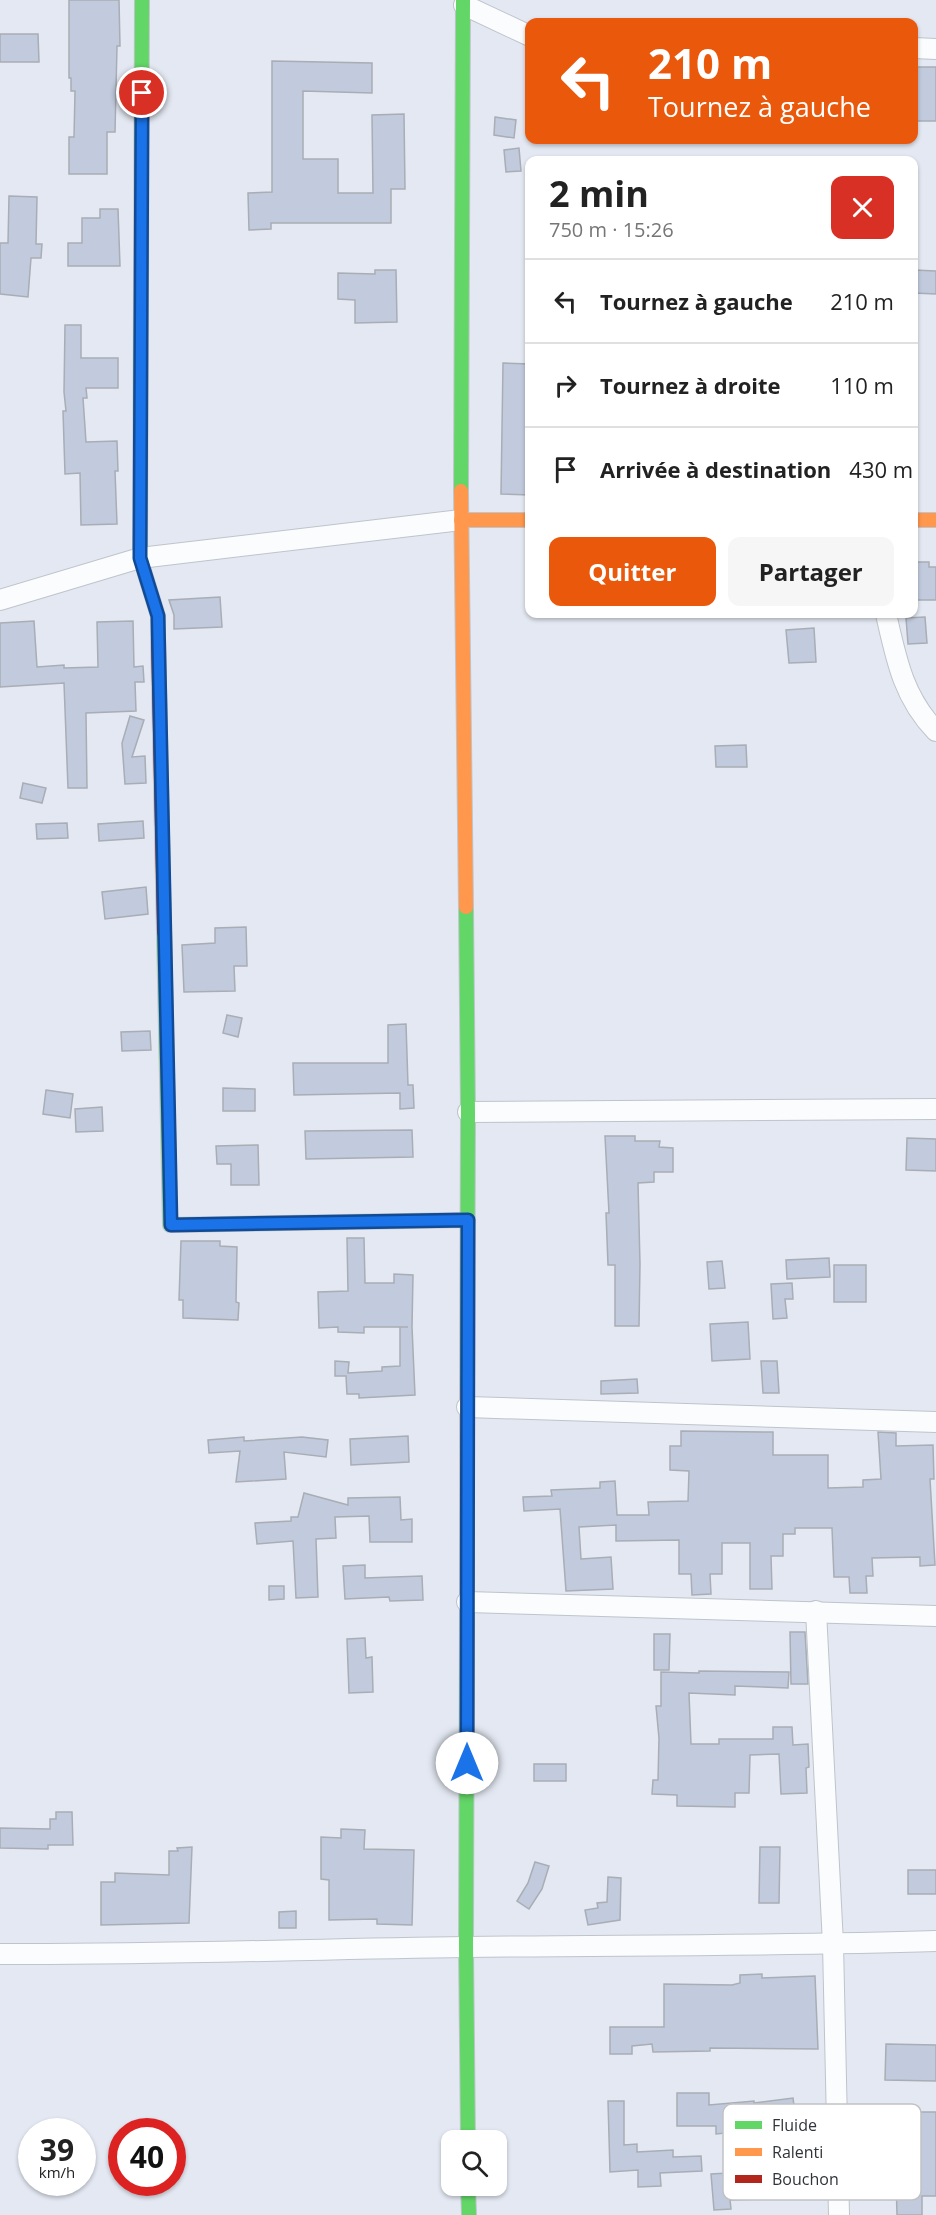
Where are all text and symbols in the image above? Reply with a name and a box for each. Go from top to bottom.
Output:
text: 210 m [648,34,772,91]
icon: left [549,42,627,120]
pin [116,67,167,118]
icon: arrive [125,76,158,109]
text: Tournez à gauche [648,88,871,125]
text: 2 min [549,169,649,218]
button: close [831,176,894,239]
text: 750 m · 15:26 [549,216,674,243]
icon: left [549,285,582,318]
text: Tournez à gauche [600,286,793,316]
text: 210 m [830,286,894,316]
icon: right [549,369,582,402]
text: Tournez à droite [600,370,781,400]
text: 110 m [830,370,894,400]
icon: arrive [549,453,582,486]
text: Arrivée à destination [600,454,831,484]
text: 430 m [849,454,913,484]
button: Quitter [549,537,716,606]
button: Partager [728,537,894,606]
position arrow [435,1731,499,1795]
legend [723,2104,921,2200]
text: Fluide [772,2114,817,2136]
speed limit sign: 40 [108,2118,186,2196]
text: 39 [40,2129,74,2170]
map controls [441,2130,507,2196]
button: search [441,2130,507,2196]
text: Ralenti [772,2141,823,2163]
text: km/h [39,2162,75,2182]
text: Bouchon [772,2168,839,2190]

